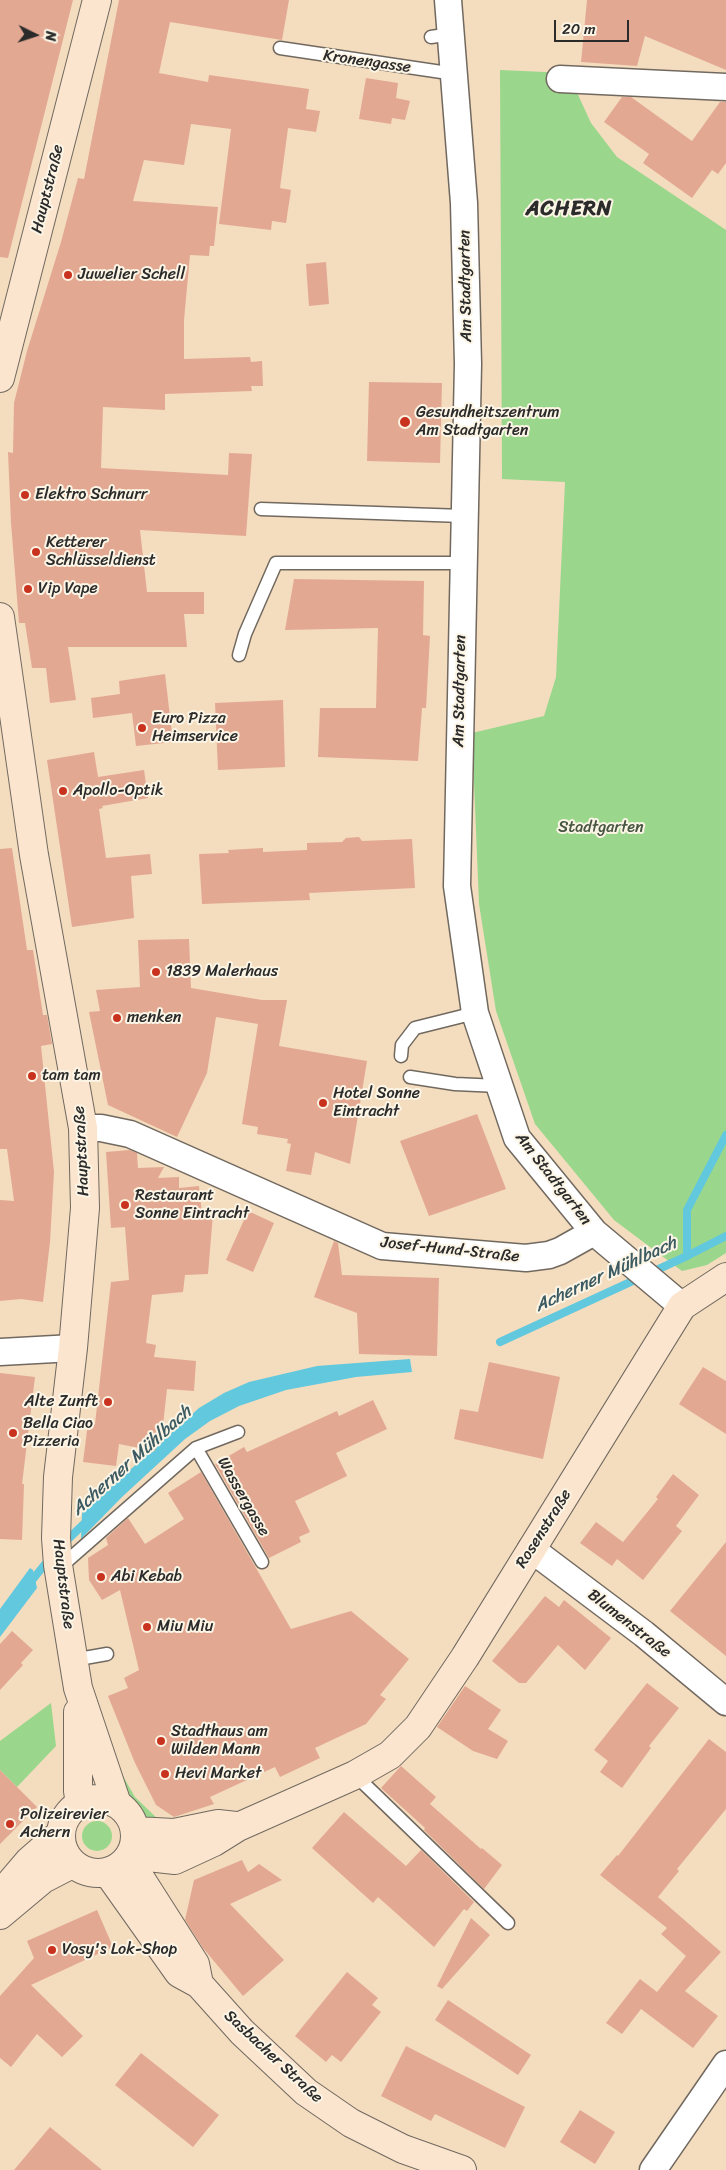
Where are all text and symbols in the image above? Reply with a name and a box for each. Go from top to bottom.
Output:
north arrow [10,10,60,60]
scale bar [556,10,631,42]
text: 20 m [562,16,596,42]
text: N [38,30,63,42]
street label: Kronengasse [322,46,412,78]
street label: Hauptstraße [28,143,68,235]
district label: ACHERN [525,197,613,223]
street label: Am Stadtgarten [455,230,477,342]
place label: Juwelier Schell [78,265,185,285]
marker: Juwelier Schell [62,269,74,281]
place label: Gesundheitszentrum Am Stadtgarten [416,403,560,441]
marker: Gesundheitszentrum Am Stadtgarten [398,415,412,429]
place label: Elektro Schnurr [35,485,147,505]
marker: Elektro Schnurr [19,489,31,501]
place label: Ketterer Schlüsseldienst [46,533,156,571]
marker: Ketterer Schlüsseldienst [30,546,42,558]
place label: Vip Vape [38,579,98,599]
marker: Vip Vape [22,583,34,595]
street label: Am Stadtgarten [449,635,471,747]
place label: Euro Pizza Heimservice [152,709,238,747]
marker: Euro Pizza Heimservice [136,722,148,734]
place label: Apollo-Optik [73,781,163,801]
marker: Apollo-Optik [57,785,69,797]
park label: Stadtgarten [558,818,644,838]
place label: 1839 Malerhaus [166,962,278,982]
marker: 1839 Malerhaus [150,966,162,978]
place label: menken [127,1008,181,1028]
marker: menken [111,1012,123,1024]
place label: tam tam [42,1066,101,1086]
marker: tam tam [26,1070,38,1082]
place label: Hotel Sonne Eintracht [333,1084,420,1122]
marker: Hotel Sonne Eintracht [317,1097,329,1109]
street label: Hauptstraße [70,1105,94,1197]
street label: Am Stadtgarten [511,1129,595,1229]
place label: Restaurant Sonne Eintracht [135,1186,249,1224]
marker: Restaurant Sonne Eintracht [119,1199,131,1211]
street label: Josef-Hund-Straße [380,1233,520,1267]
water label: Acherner Mühlbach [532,1233,680,1317]
place label: Alte Zunft [24,1392,98,1412]
marker: Alte Zunft [102,1396,114,1408]
water label: Acherner Mühlbach [68,1402,196,1520]
place label: Bella Ciao Pizzeria [23,1414,93,1452]
marker: Bella Ciao Pizzeria [7,1427,19,1439]
street label: Wassergasse [213,1454,273,1540]
street label: Rosenstraße [512,1486,576,1572]
street label: Hauptstraße [48,1538,78,1630]
place label: Abi Kebab [111,1567,182,1587]
marker: Abi Kebab [95,1571,107,1583]
street label: Blumenstraße [583,1585,675,1663]
place label: Miu Miu [157,1617,213,1637]
marker: Miu Miu [141,1621,153,1633]
place label: Stadthaus am Wilden Mann [171,1722,268,1760]
marker: Stadthaus am Wilden Mann [155,1735,167,1747]
place label: Hevi Market [175,1764,261,1784]
marker: Hevi Market [159,1768,171,1780]
place label: Polizeirevier Achern [20,1805,108,1843]
marker: Polizeirevier Achern [4,1818,16,1830]
place label: Vosy's Lok-Shop [62,1940,177,1960]
marker: Vosy's Lok-Shop [46,1944,58,1956]
street label: Sasbacher Straße [220,2006,326,2108]

